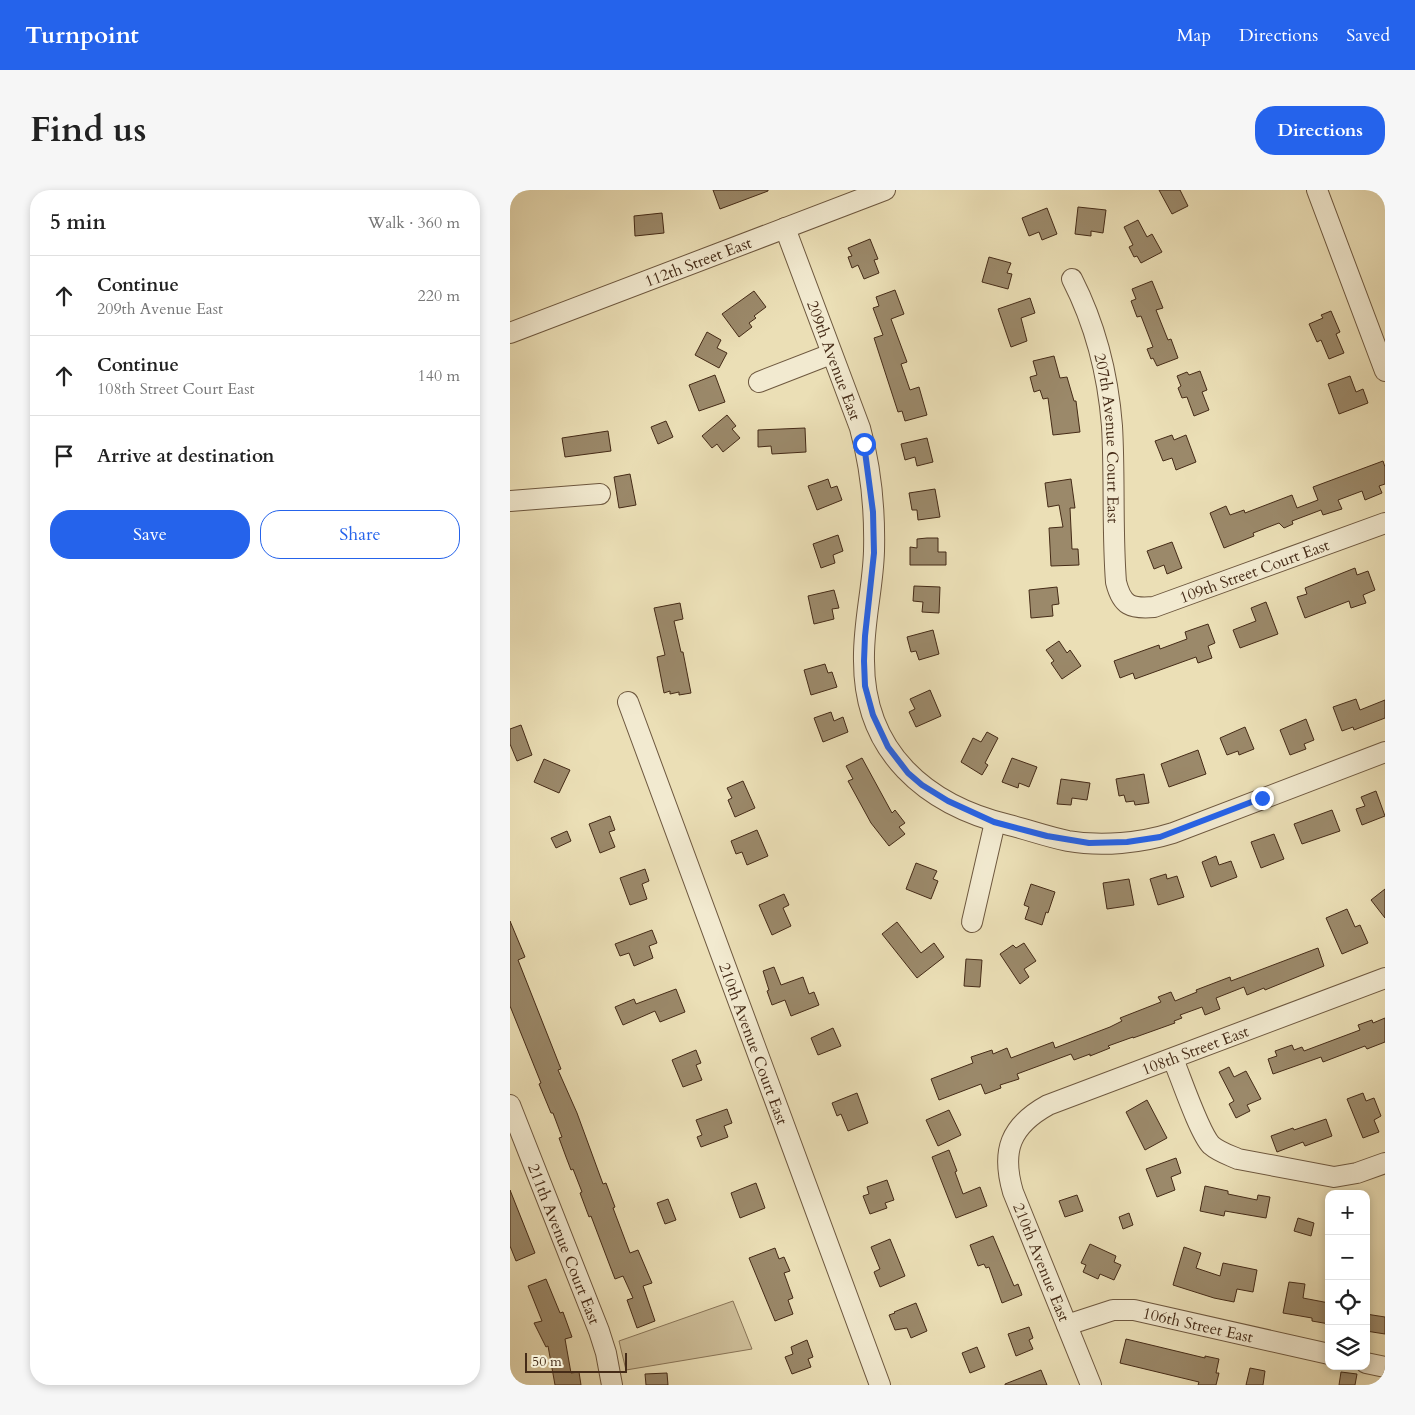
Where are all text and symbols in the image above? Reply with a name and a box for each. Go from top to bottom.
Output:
text: Turnpoint [25,19,139,52]
text: Map [1177,23,1211,48]
text: Directions [1239,23,1318,48]
text: Saved [1346,23,1390,48]
text: Find us [30,106,146,154]
button: Directions [1255,106,1385,155]
text: 5 min [50,208,106,237]
text: Walk · 360 m [368,212,460,234]
street label: 112th Street East [642,232,755,293]
text: Continue [97,272,179,298]
icon: ahead [50,282,78,310]
text: 220 m [418,285,460,307]
street label: 209th Avenue East [801,297,866,423]
text: 209th Avenue East [97,298,223,320]
street label: 207th Avenue Court East [1088,351,1124,523]
text: Continue [97,352,179,378]
icon: ahead [50,362,78,390]
text: 140 m [418,365,460,387]
text: 108th Street Court East [97,378,255,400]
route start [853,433,876,456]
icon: arrive [50,442,78,470]
text: Arrive at destination [97,443,274,469]
button: Save [50,510,250,559]
button: Share [260,510,460,559]
street label: 109th Street Court East [1177,534,1332,609]
route end [1251,787,1274,810]
street label: 210th Avenue Court East [713,960,793,1128]
street label: 108th Street East [1138,1020,1252,1081]
street label: 211th Avenue Court East [522,1160,605,1328]
map controls [1325,1190,1370,1370]
button: + [1325,1190,1370,1235]
street label: 210th Avenue East [1007,1200,1075,1325]
button: − [1325,1235,1370,1280]
button: locate [1325,1280,1370,1325]
street label: 106th Street East [1140,1302,1255,1349]
button: layers [1325,1325,1370,1370]
scale bar [525,1350,628,1373]
text: 50 m [532,1352,562,1371]

